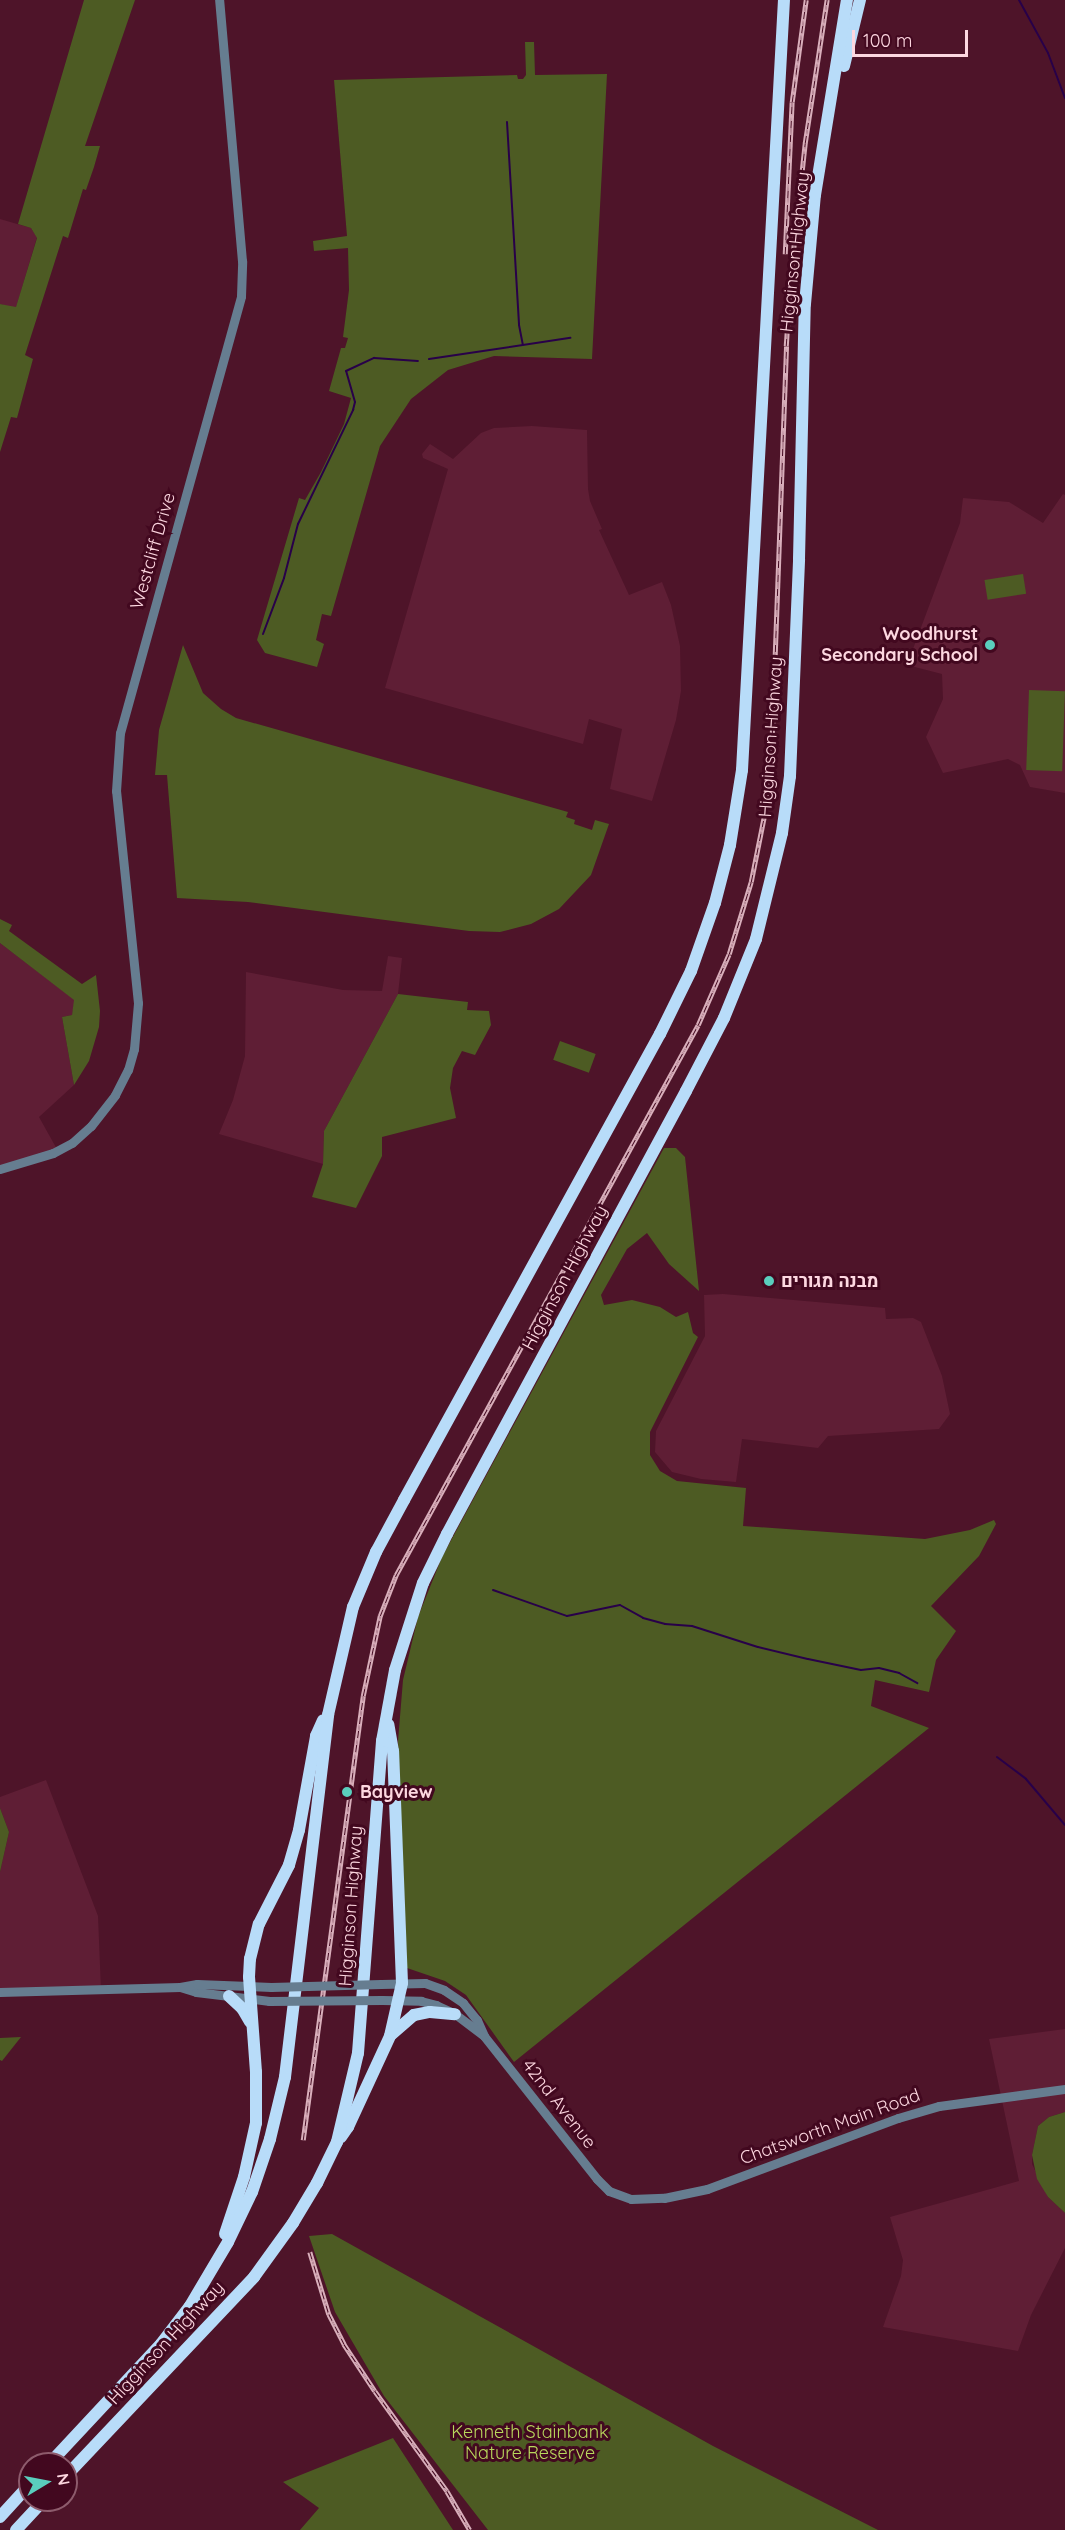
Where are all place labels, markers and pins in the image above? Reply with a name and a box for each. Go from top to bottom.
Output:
place label: Woodhurst Secondary School [821,624,978,666]
marker: Woodhurst Secondary School [983,638,997,652]
place label: מבנה מגורים [781,1270,878,1292]
marker: מבנה מגורים [762,1274,776,1288]
place label: Bayview [360,1781,432,1803]
marker: Bayview [338,1783,356,1801]

